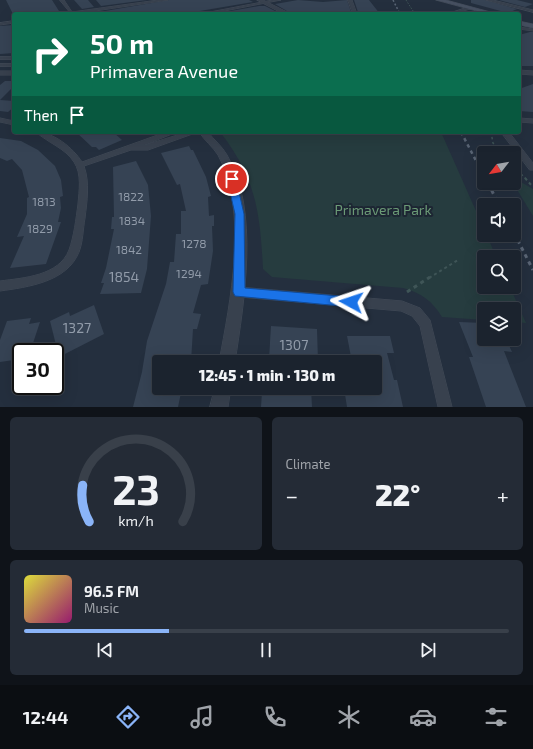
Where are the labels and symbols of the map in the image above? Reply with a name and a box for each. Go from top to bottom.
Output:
north arrow [477,146,521,190]
pin [215,162,249,196]
house number: 1822 [118,189,144,203]
house number: 1813 [32,194,56,208]
park label: Primavera Park [334,201,432,218]
house number: 1834 [119,213,145,227]
house number: 1829 [27,221,53,235]
house number: 1278 [182,236,206,250]
house number: 1842 [116,242,142,256]
house number: 1294 [176,266,202,280]
house number: 1854 [109,268,139,285]
position arrow [330,281,372,323]
house number: 1327 [63,319,91,336]
house number: 1307 [280,336,308,353]
speed limit sign: 30 [12,343,64,395]

